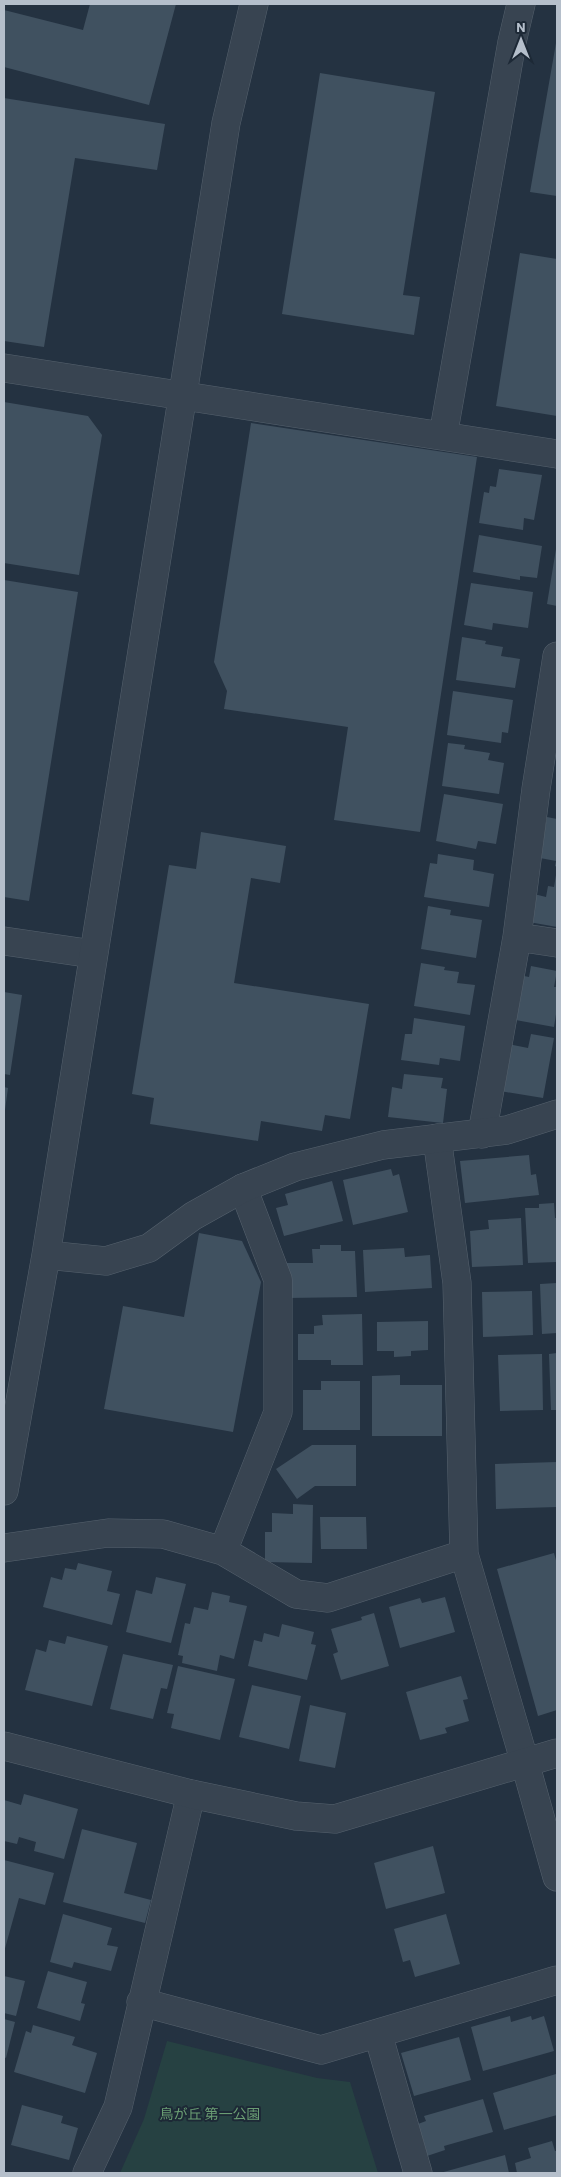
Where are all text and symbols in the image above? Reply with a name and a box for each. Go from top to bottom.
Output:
north arrow [496,15,546,65]
text: N [516,18,526,35]
park label: 鳥が丘 第一公園 [160,2105,260,2122]

